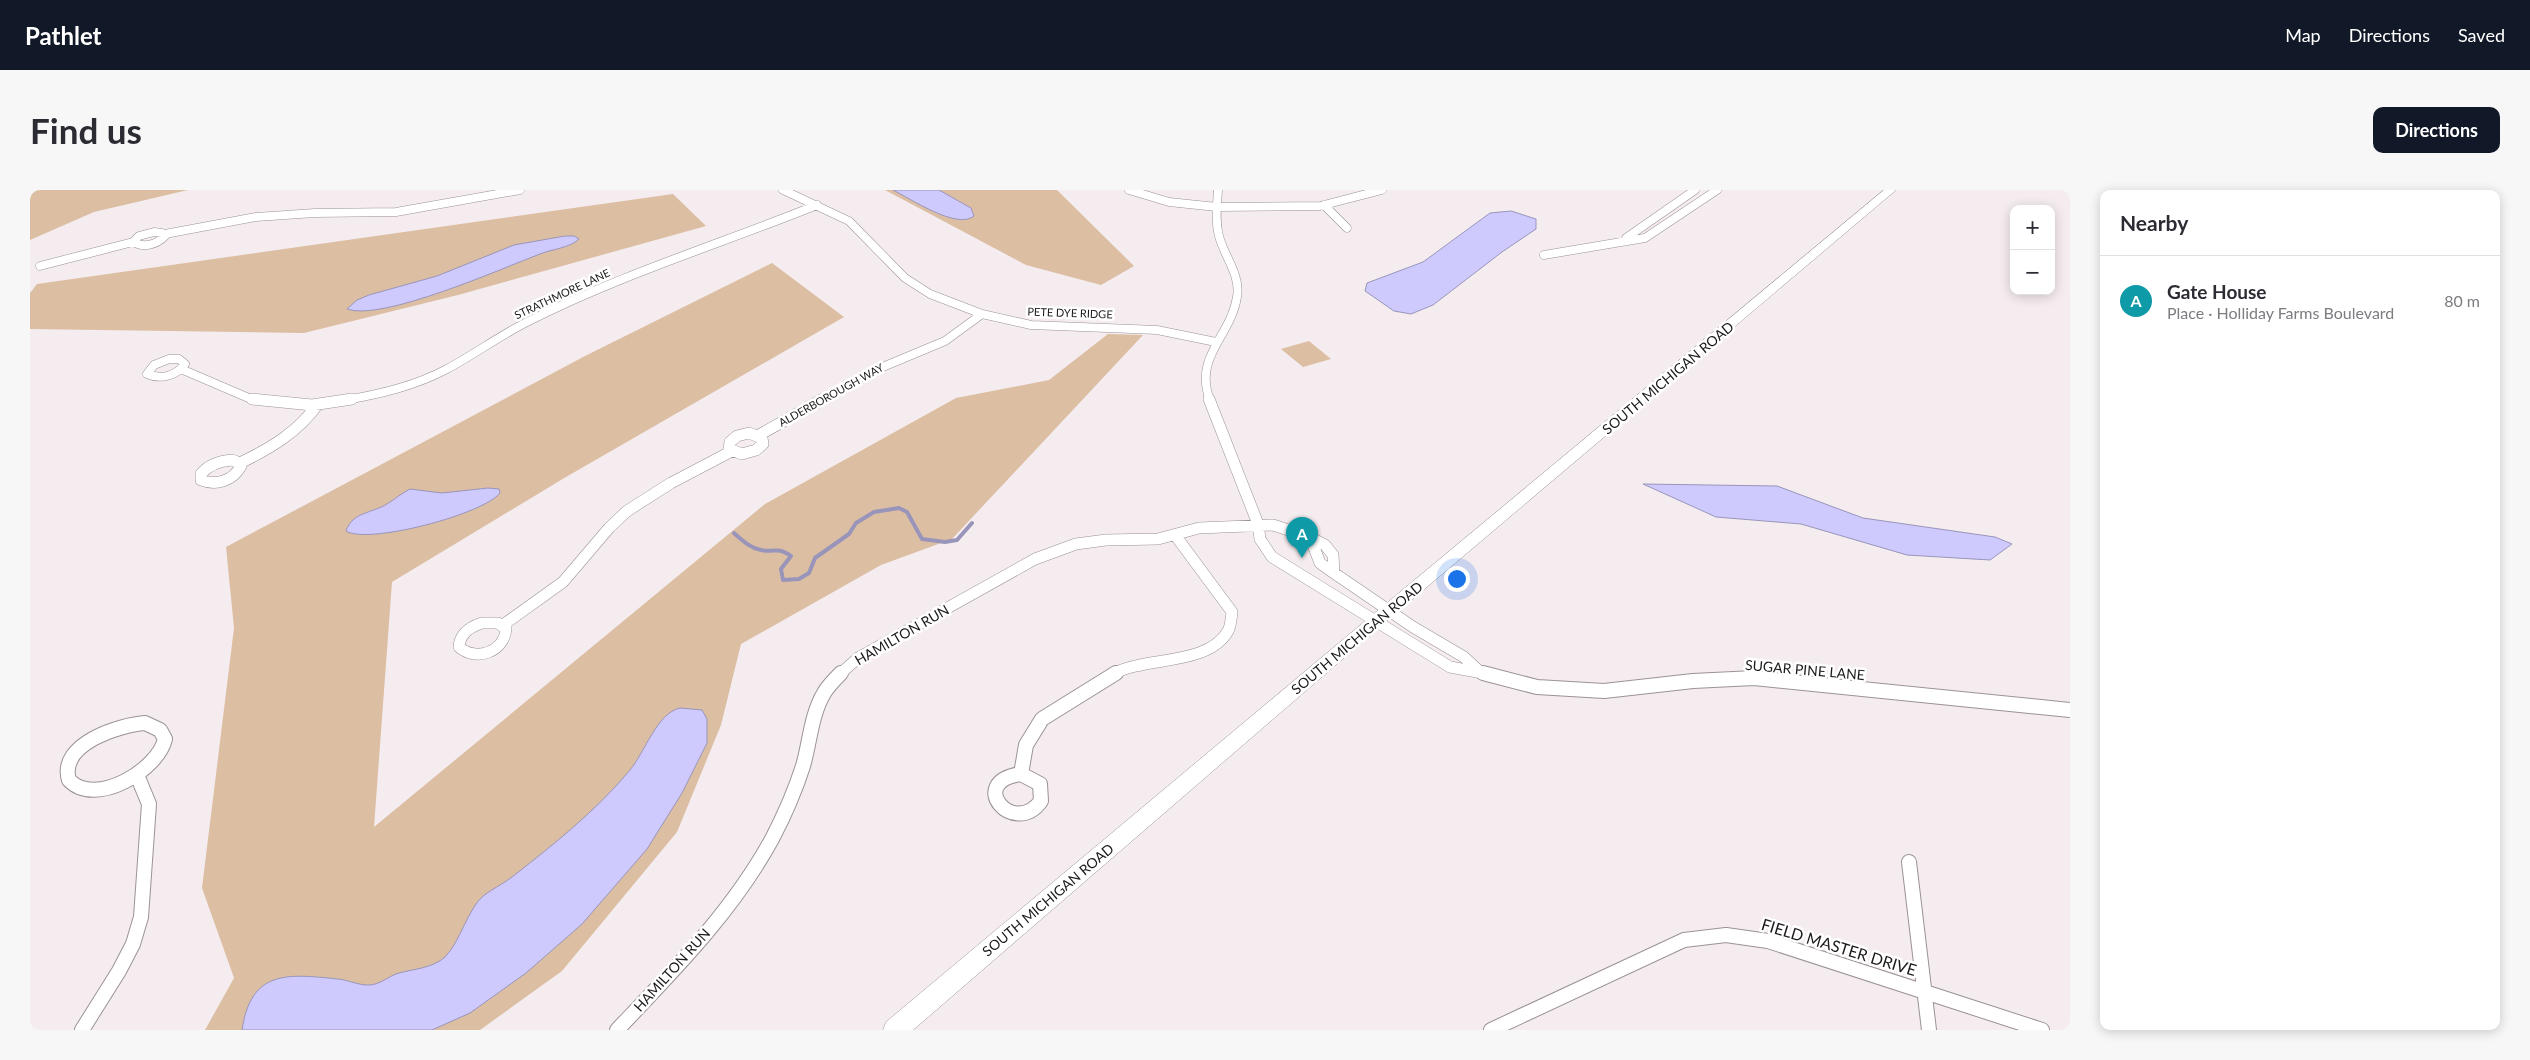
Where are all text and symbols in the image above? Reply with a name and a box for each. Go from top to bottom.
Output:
text: Pathlet [25,21,102,50]
text: Map [2285,24,2321,46]
text: Directions [2349,24,2430,46]
text: Saved [2458,24,2505,46]
button: Directions [2373,107,2500,153]
text: Find us [30,109,142,151]
map controls [2010,205,2055,295]
button: + [2010,205,2055,250]
text: Nearby [2120,210,2188,235]
button: − [2010,250,2055,295]
street label: STRATHMORE LANE [512,266,612,321]
text: Gate House [2167,280,2267,303]
text: A [2130,291,2142,310]
text: 80 m [2444,291,2480,310]
text: Place · Holliday Farms Boulevard [2167,303,2394,322]
street label: PETE DYE RIDGE [1027,305,1113,320]
street label: SOUTH MICHIGAN ROAD [1599,318,1737,438]
street label: ALDERBOROUGH WAY [776,360,886,429]
pin: A [1286,517,1318,558]
your location [1444,566,1470,592]
street label: SOUTH MICHIGAN ROAD [1288,578,1426,698]
street label: HAMILTON RUN [852,601,952,668]
street label: SUGAR PINE LANE [1745,656,1866,683]
street label: SOUTH MICHIGAN ROAD [979,840,1117,960]
street label: FIELD MASTER DRIVE [1759,914,1919,979]
street label: HAMILTON RUN [630,925,713,1015]

